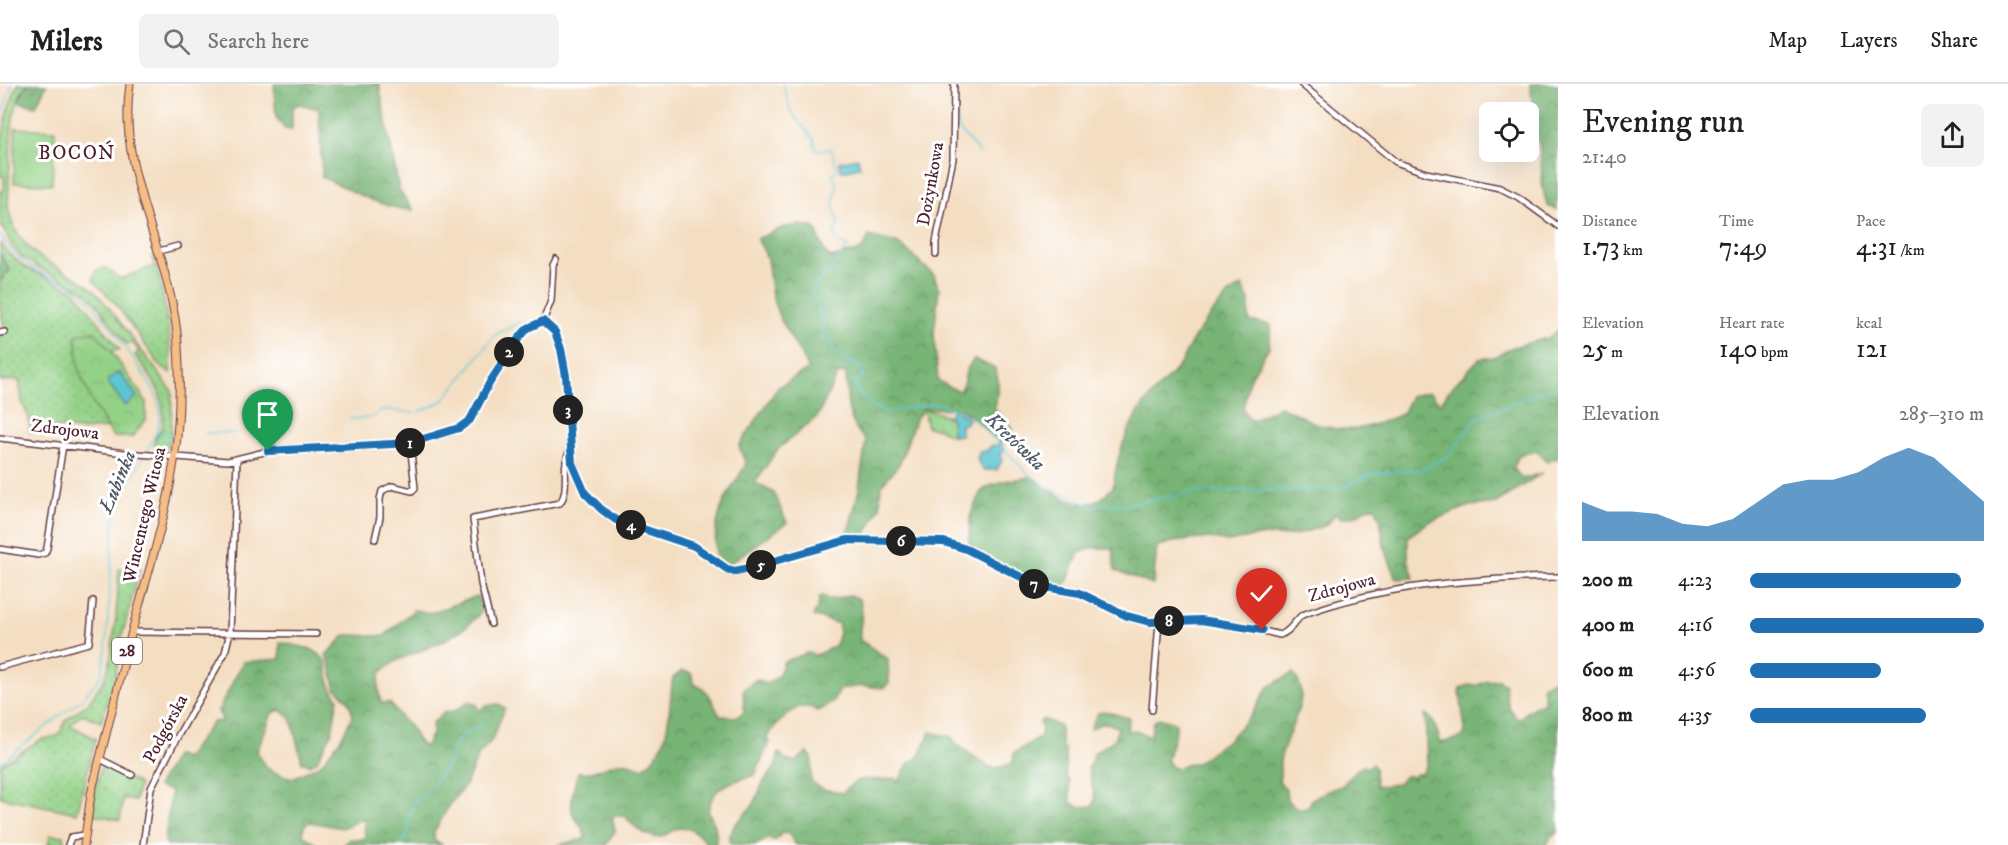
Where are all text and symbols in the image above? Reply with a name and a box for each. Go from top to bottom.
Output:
search box [139,14,559,68]
text: Milers [30,24,103,59]
icon: search [160,25,193,58]
text: Search here [208,28,309,55]
text: Map [1768,28,1807,54]
text: Layers [1840,28,1898,54]
text: Share [1931,28,1978,54]
map controls [1479,102,1539,162]
button: locate [1479,102,1539,162]
text: Evening run [1582,102,1744,143]
button: share [1921,104,1984,167]
district label: BOCOŃ [38,140,116,166]
street label: Dożynkowa [913,140,949,228]
text: 21:40 [1582,145,1627,170]
text: Distance [1582,211,1637,231]
text: Time [1719,211,1754,231]
text: Pace [1856,211,1886,231]
text: 1.73 [1582,231,1620,264]
text: 7:49 [1719,231,1767,264]
text: 4:31 [1856,231,1897,264]
text: km [1620,240,1643,260]
text: /km [1897,240,1925,260]
text: Elevation [1582,313,1644,333]
text: Heart rate [1719,313,1785,333]
text: kcal [1856,313,1882,333]
text: 25 [1582,333,1608,366]
text: 140 [1719,333,1758,366]
text: 121 [1856,333,1888,366]
pin: 2 [494,337,524,367]
text: 2 [505,342,513,362]
text: m [1608,342,1623,362]
text: bpm [1758,342,1789,362]
pin [242,389,293,451]
pin: 3 [553,395,583,425]
icon: arrive [251,398,284,431]
text: 3 [565,400,571,420]
text: Elevation [1582,402,1659,427]
text: 285–310 m [1899,402,1984,427]
water label: Kretówka [979,407,1050,477]
street label: Zdrojowa [30,415,101,445]
pin: 1 [395,428,425,458]
text: 1 [407,433,413,453]
street label: Wincentego Witosa [118,445,171,586]
water label: Łubinka [93,447,142,518]
pin: 4 [616,510,646,540]
text: 4 [626,515,636,535]
pin: 6 [886,526,916,556]
text: 6 [897,531,905,551]
pin: 5 [746,550,776,580]
text: 5 [757,555,765,575]
pin [1236,568,1287,630]
street label: Zdrojowa [1306,568,1378,607]
text: 200 m [1582,568,1633,593]
text: 4:23 [1678,568,1712,593]
pin: 7 [1019,569,1049,599]
text: 7 [1030,574,1038,594]
icon: check [1245,577,1278,610]
pin: 8 [1154,606,1184,636]
text: 8 [1165,611,1173,631]
text: 400 m [1582,613,1634,638]
text: 4:16 [1678,613,1712,638]
road number: 28 [112,638,142,664]
text: 600 m [1582,658,1633,683]
text: 4:56 [1678,658,1715,683]
street label: Podgórska [139,691,193,767]
text: 800 m [1582,703,1633,728]
text: 4:35 [1678,703,1712,728]

